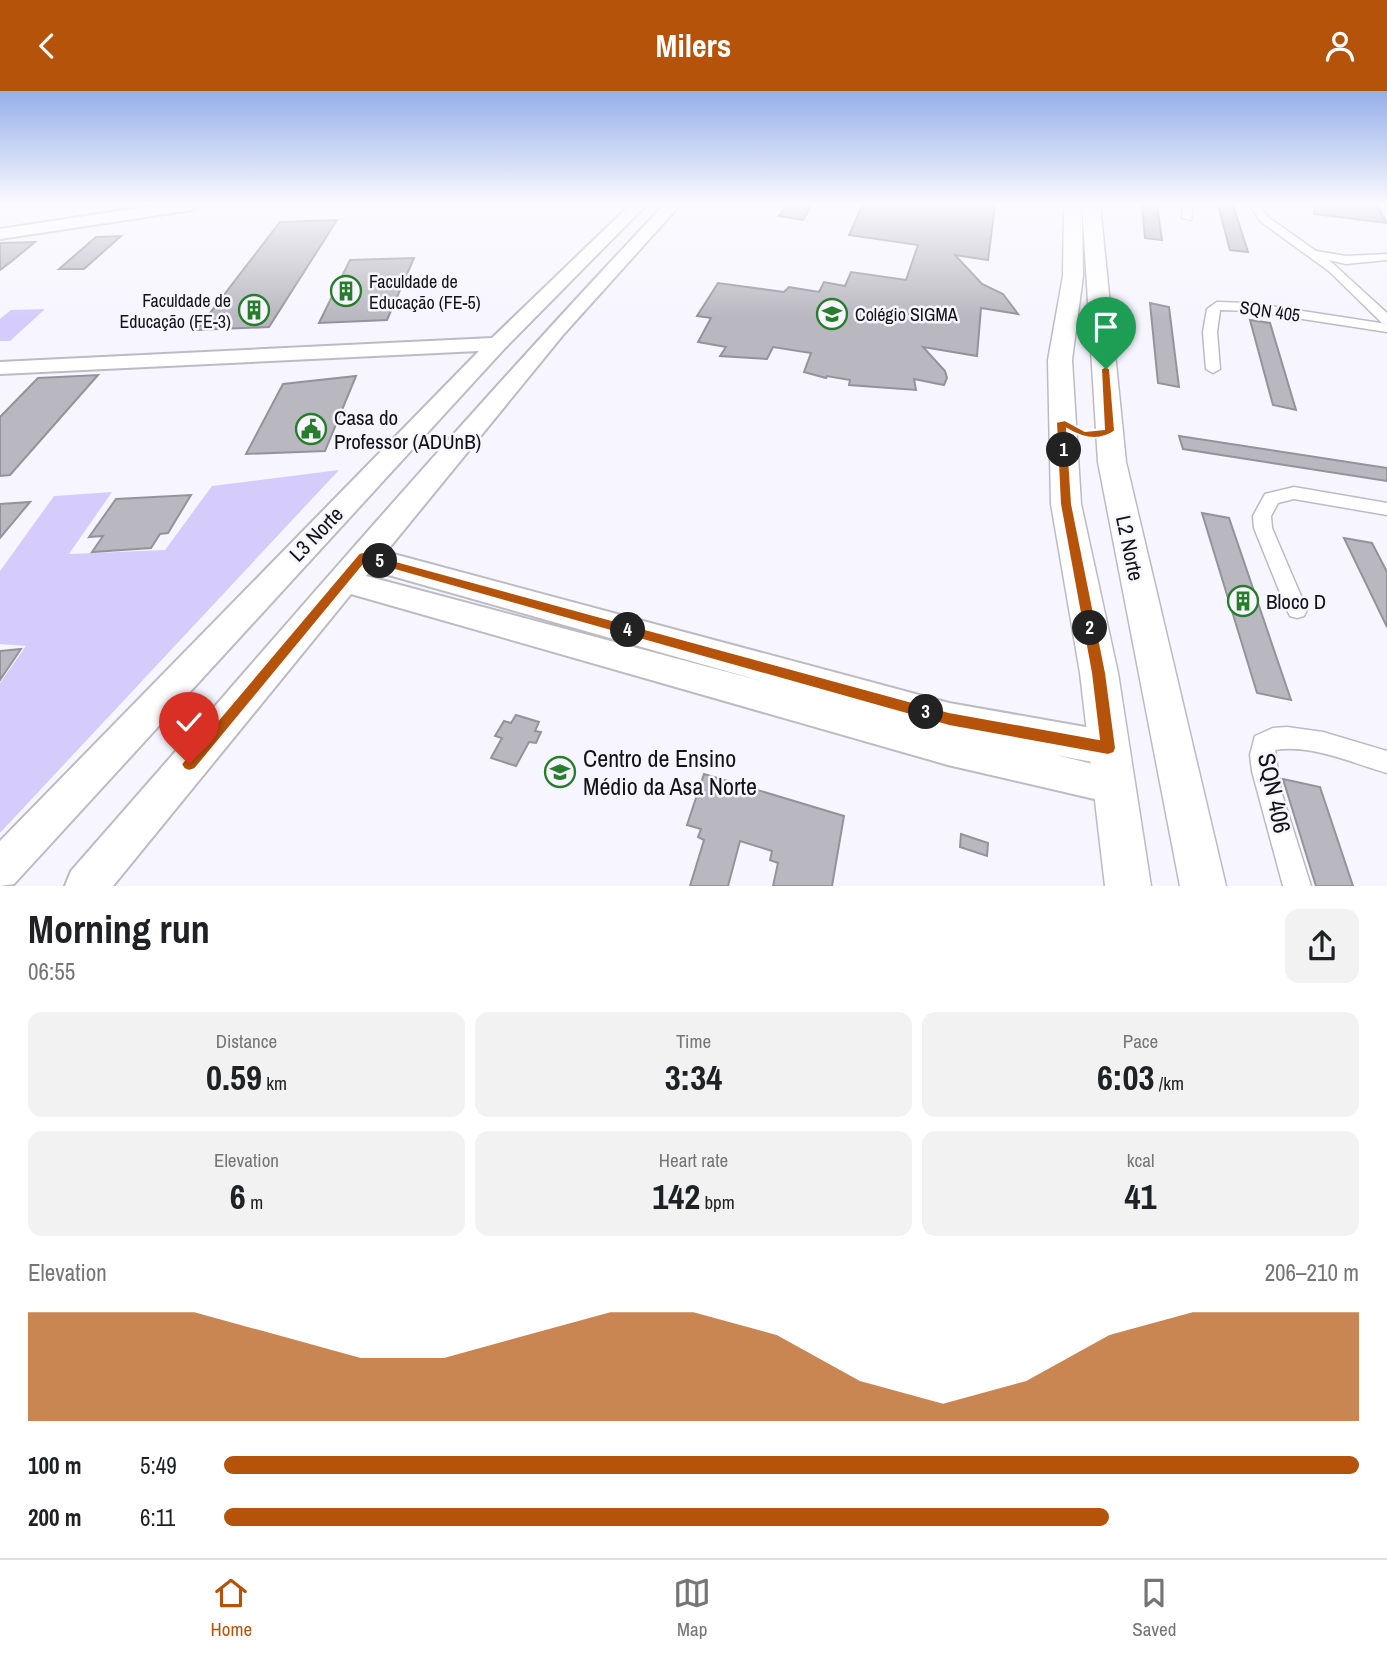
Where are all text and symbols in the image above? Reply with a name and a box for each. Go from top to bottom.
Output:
text: Milers [656,24,731,67]
icon: back [28,27,66,65]
icon: person [1321,27,1359,65]
place label: Faculdade de Educação (FE-5) [369,269,481,315]
building icon: Faculdade de Educação (FE-5) [329,274,363,308]
place label: Faculdade de Educação (FE-3) [119,288,231,334]
building icon: Faculdade de Educação (FE-3) [237,293,271,327]
street label: SQN 405 [1238,294,1302,328]
school or university icon: Colégio SIGMA [815,297,849,331]
pin [1076,297,1136,369]
place label: Colégio SIGMA [855,302,958,327]
icon: arrive [1087,308,1125,346]
place label: Casa do Professor (ADUnB) [334,403,481,456]
public building icon: Casa do Professor (ADUnB) [294,412,328,446]
pin: 1 [1046,433,1082,467]
text: 1 [1059,436,1068,462]
street label: L3 Norte [283,500,349,568]
street label: L2 Norte [1109,513,1151,583]
pin: 5 [362,543,398,579]
text: 5 [375,547,384,573]
building icon: Bloco D [1226,584,1260,618]
place label: Bloco D [1266,587,1326,616]
pin: 2 [1072,611,1108,645]
pin: 4 [610,613,646,647]
text: 2 [1085,614,1094,640]
text: 4 [623,616,632,642]
pin [159,692,219,764]
pin: 3 [908,695,944,729]
text: 3 [921,698,930,724]
icon: check [170,703,208,741]
place label: Centro de Ensino Médio da Asa Norte [583,742,757,802]
street label: SQN 406 [1251,750,1299,836]
school or university icon: Centro de Ensino Médio da Asa Norte [543,755,577,789]
text: Morning run [28,904,210,955]
button: share [1285,909,1359,983]
text: 06:55 [28,956,75,987]
text: Distance [216,1028,277,1054]
text: Time [676,1028,711,1054]
text: Pace [1123,1028,1158,1054]
text: 0.59 [206,1054,262,1101]
text: 3:34 [665,1054,722,1101]
text: 6:03 [1097,1054,1155,1101]
text: km [262,1070,287,1096]
text: /km [1155,1070,1184,1096]
text: Elevation [214,1147,279,1173]
text: Heart rate [659,1147,728,1173]
text: kcal [1127,1147,1154,1173]
text: 6 [230,1173,246,1220]
text: 142 [652,1173,700,1220]
text: 41 [1125,1173,1156,1220]
text: m [246,1189,263,1215]
text: bpm [700,1189,735,1215]
text: Elevation [28,1257,107,1288]
text: 206–210 m [1265,1257,1359,1288]
text: 100 m [28,1450,81,1481]
text: 5:49 [140,1450,177,1481]
text: 200 m [28,1502,81,1533]
text: 6:11 [140,1502,175,1533]
tab: Home [211,1574,252,1642]
tab: Map [673,1574,711,1642]
tab: Saved [1132,1574,1176,1642]

